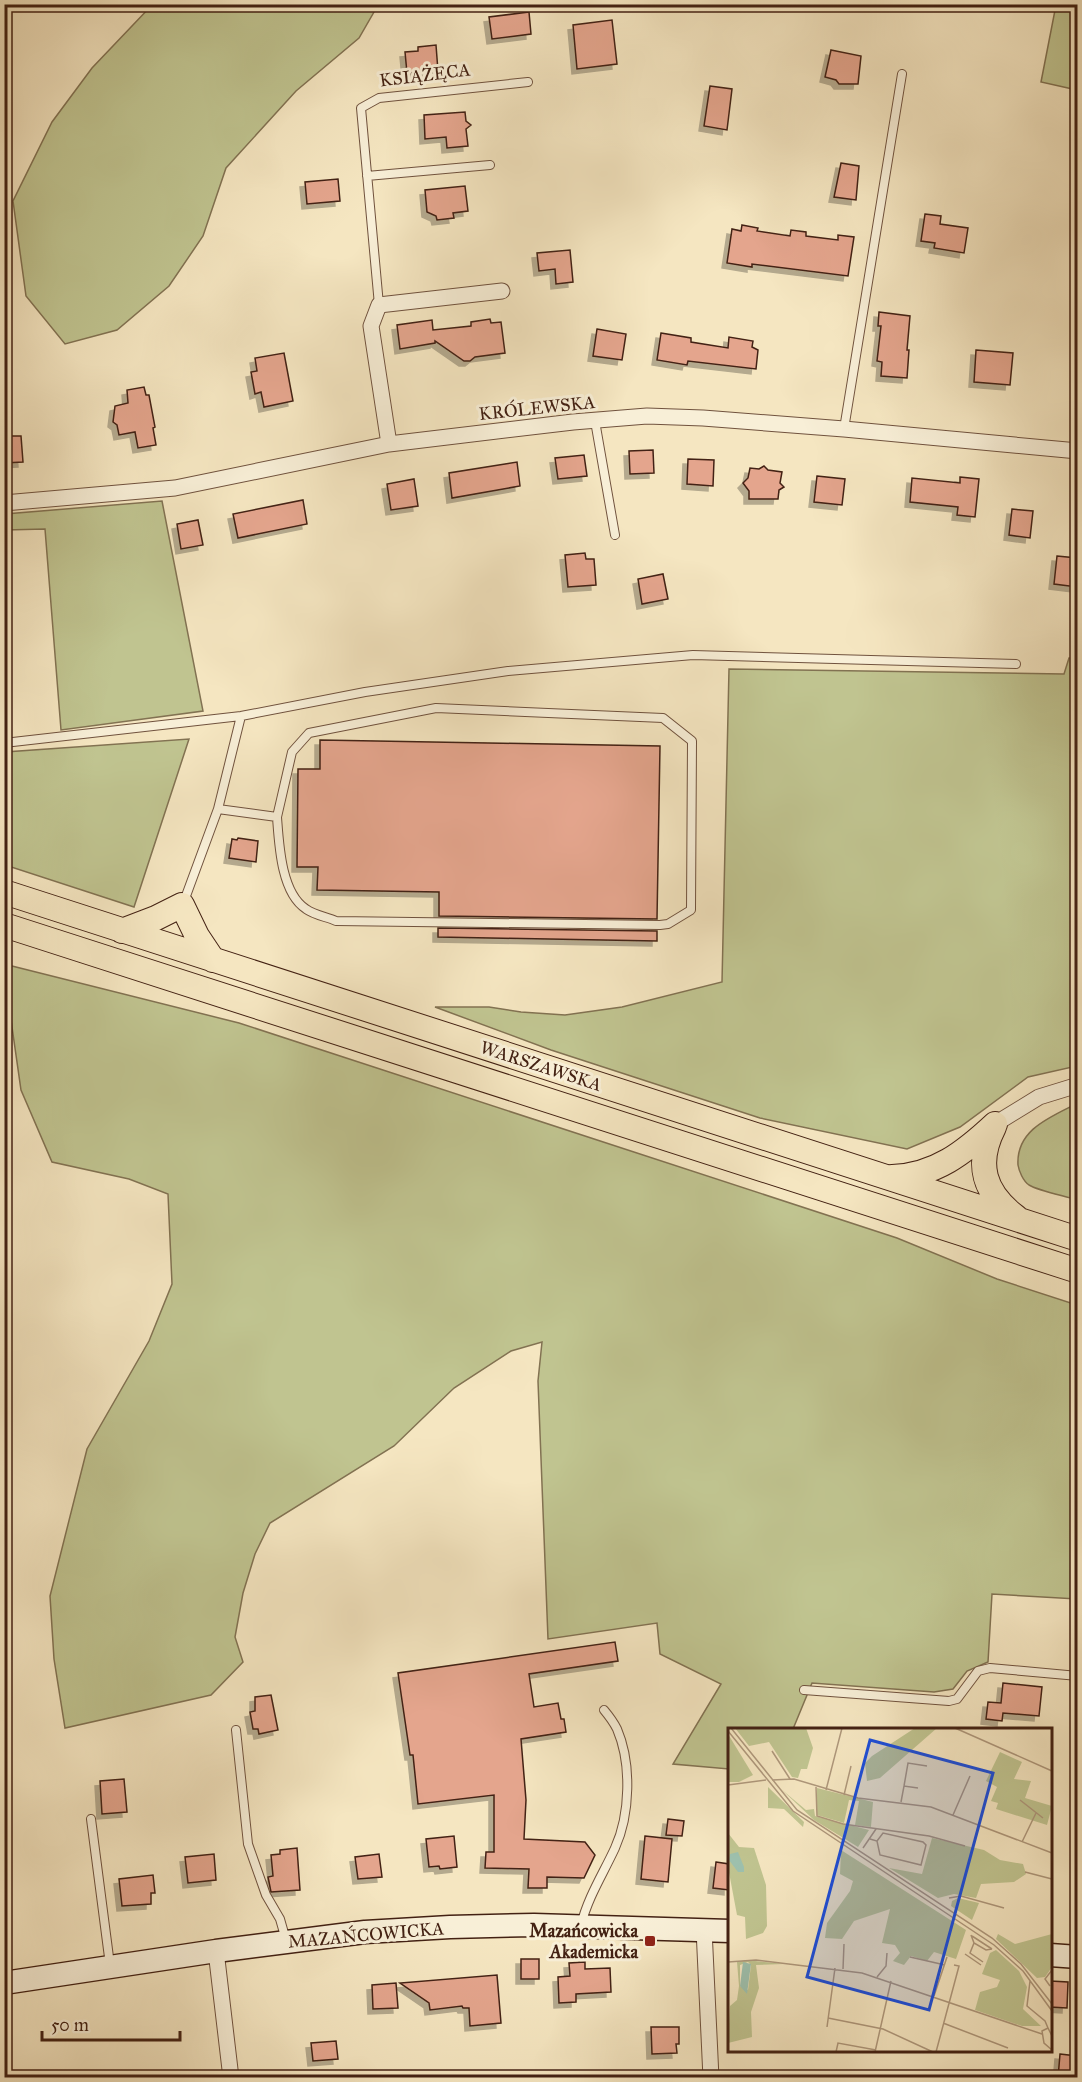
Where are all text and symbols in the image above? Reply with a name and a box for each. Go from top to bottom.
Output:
street label: KSIĄŻĘCA [378,58,472,91]
street label: KRÓLEWSKA [478,389,596,425]
street label: WARSZAWSKA [478,1036,604,1096]
inset map [728,1728,1052,2052]
street label: MAZAŃCOWICKA [287,1915,445,1953]
place label: Mazańcowicka Akademicka [529,1920,638,1963]
marker: Mazańcowicka Akademicka [643,1934,657,1948]
scale bar [42,2004,180,2042]
text: 50 m [51,2014,89,2036]

